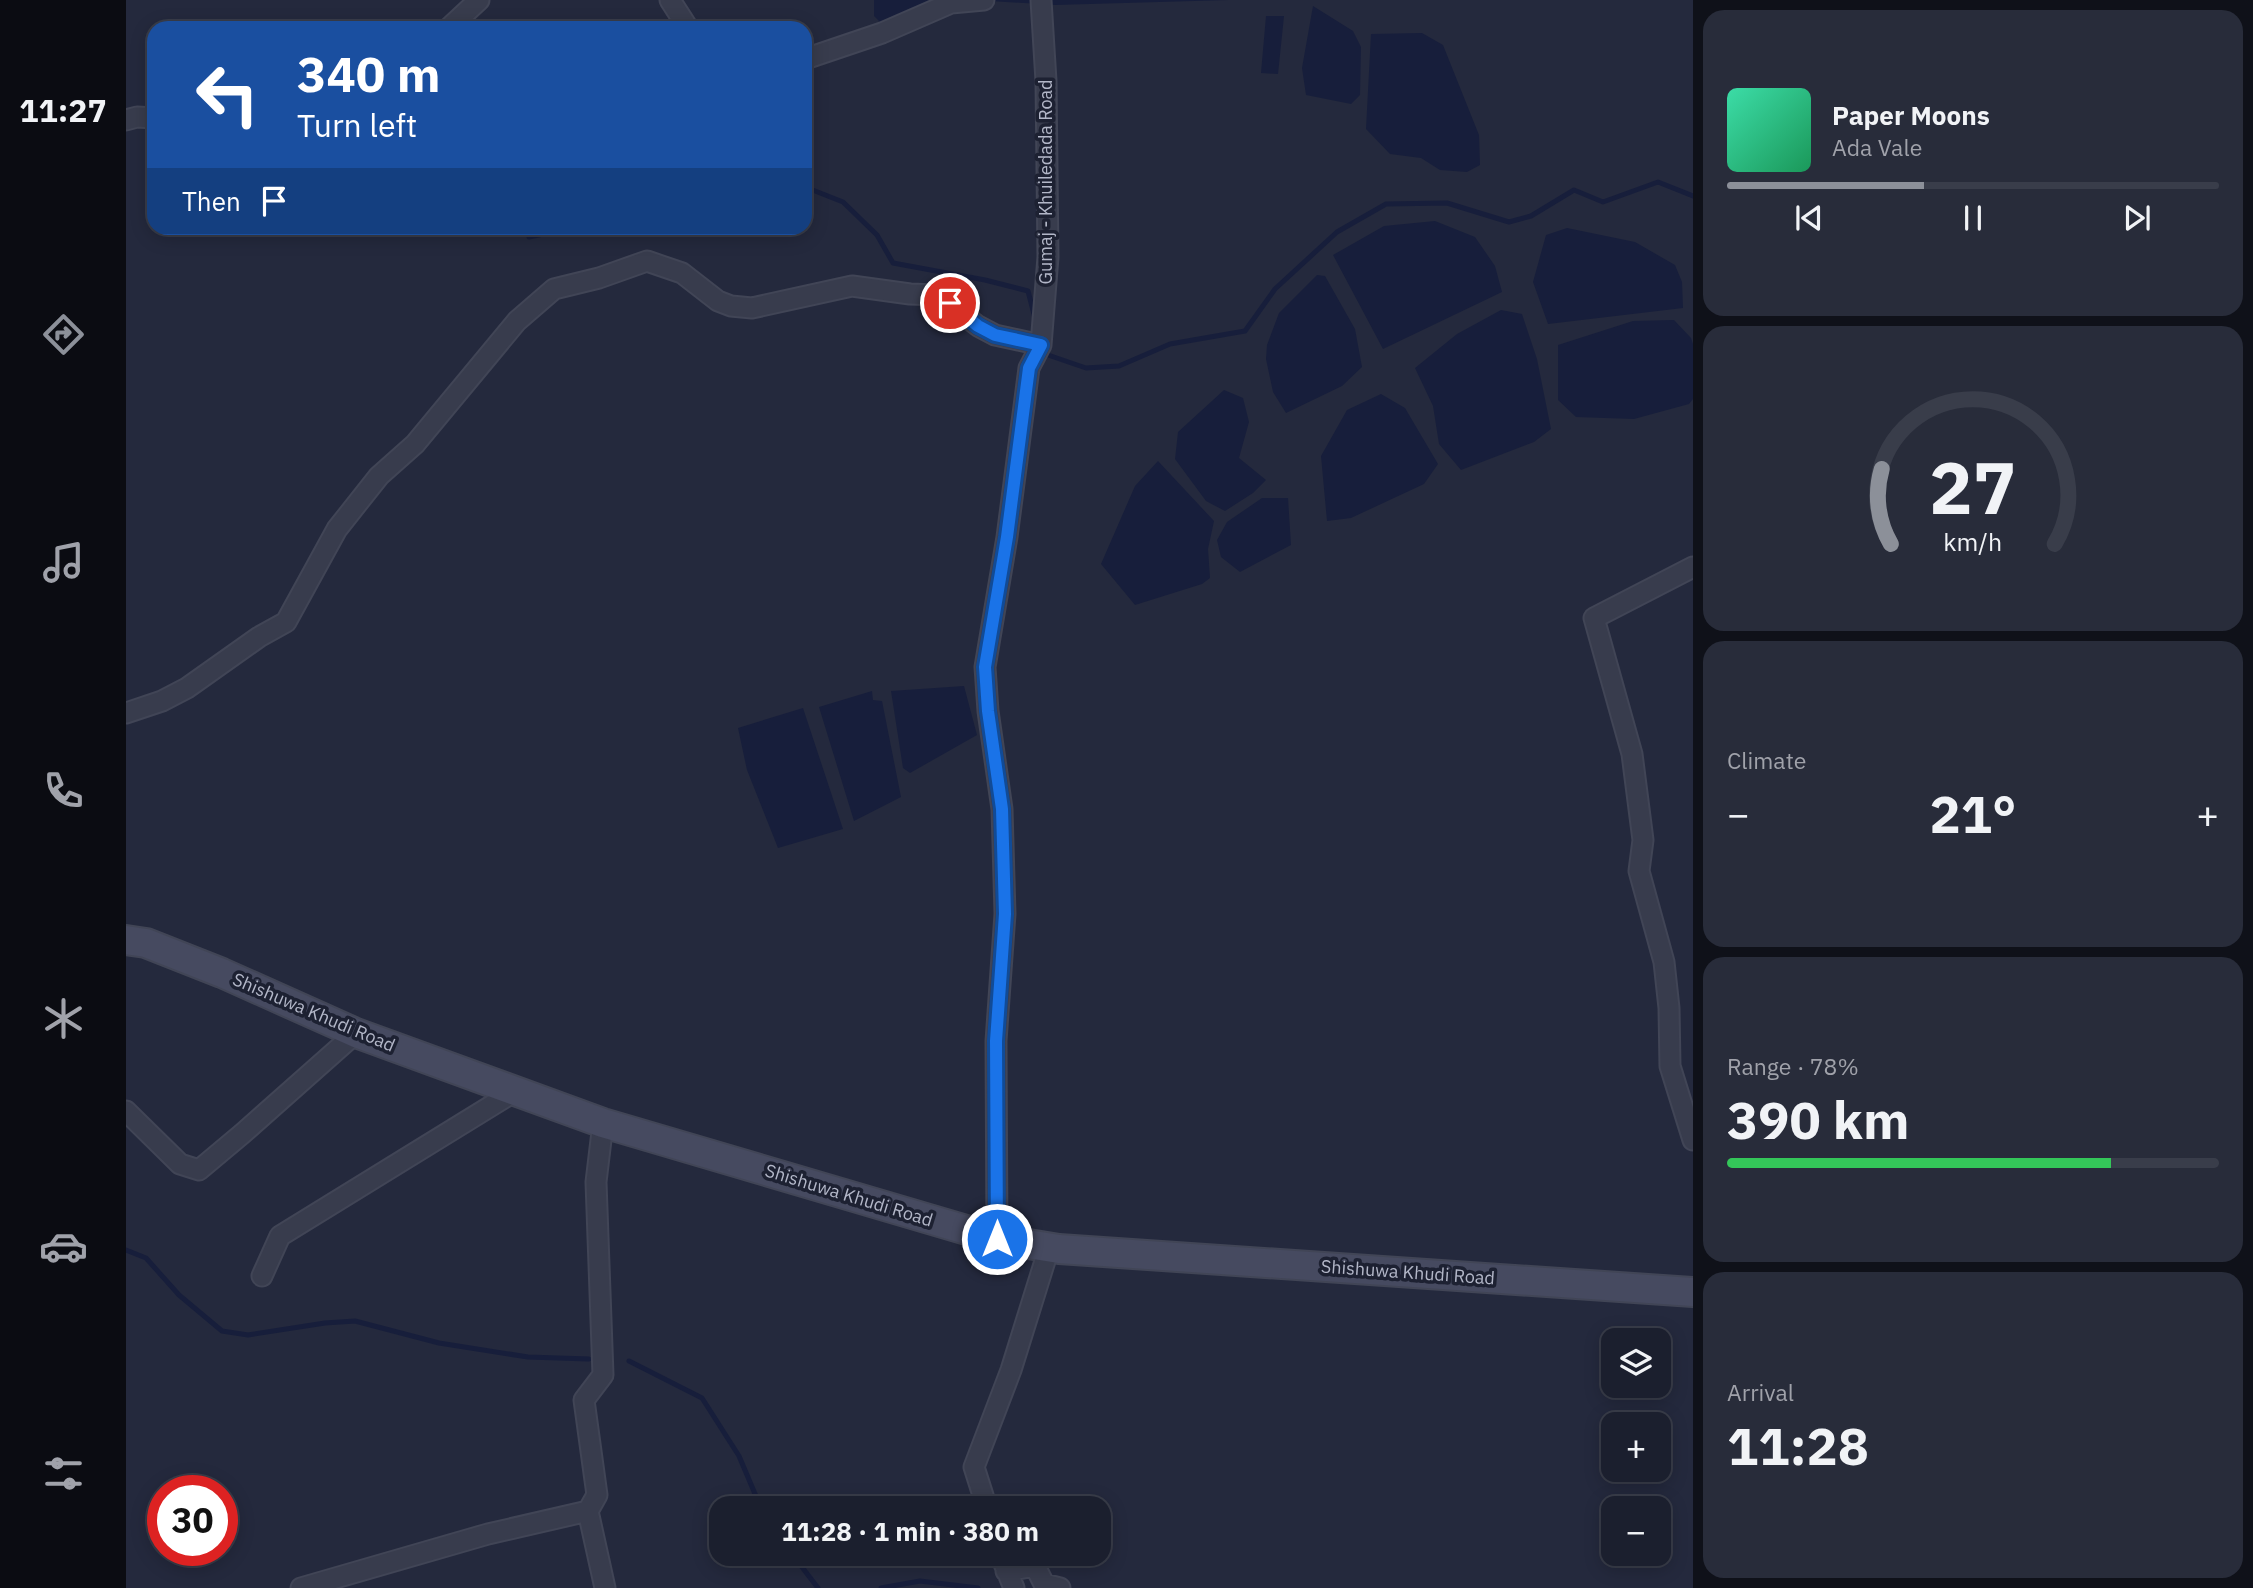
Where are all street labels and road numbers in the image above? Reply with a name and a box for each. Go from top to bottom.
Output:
street label: Gumaj - Khuiledada Road [1034,79,1057,285]
street label: Shishuwa Khudi Road [229,967,399,1057]
street label: Shishuwa Khudi Road [762,1159,936,1231]
street label: Shishuwa Khudi Road [1320,1254,1496,1290]

